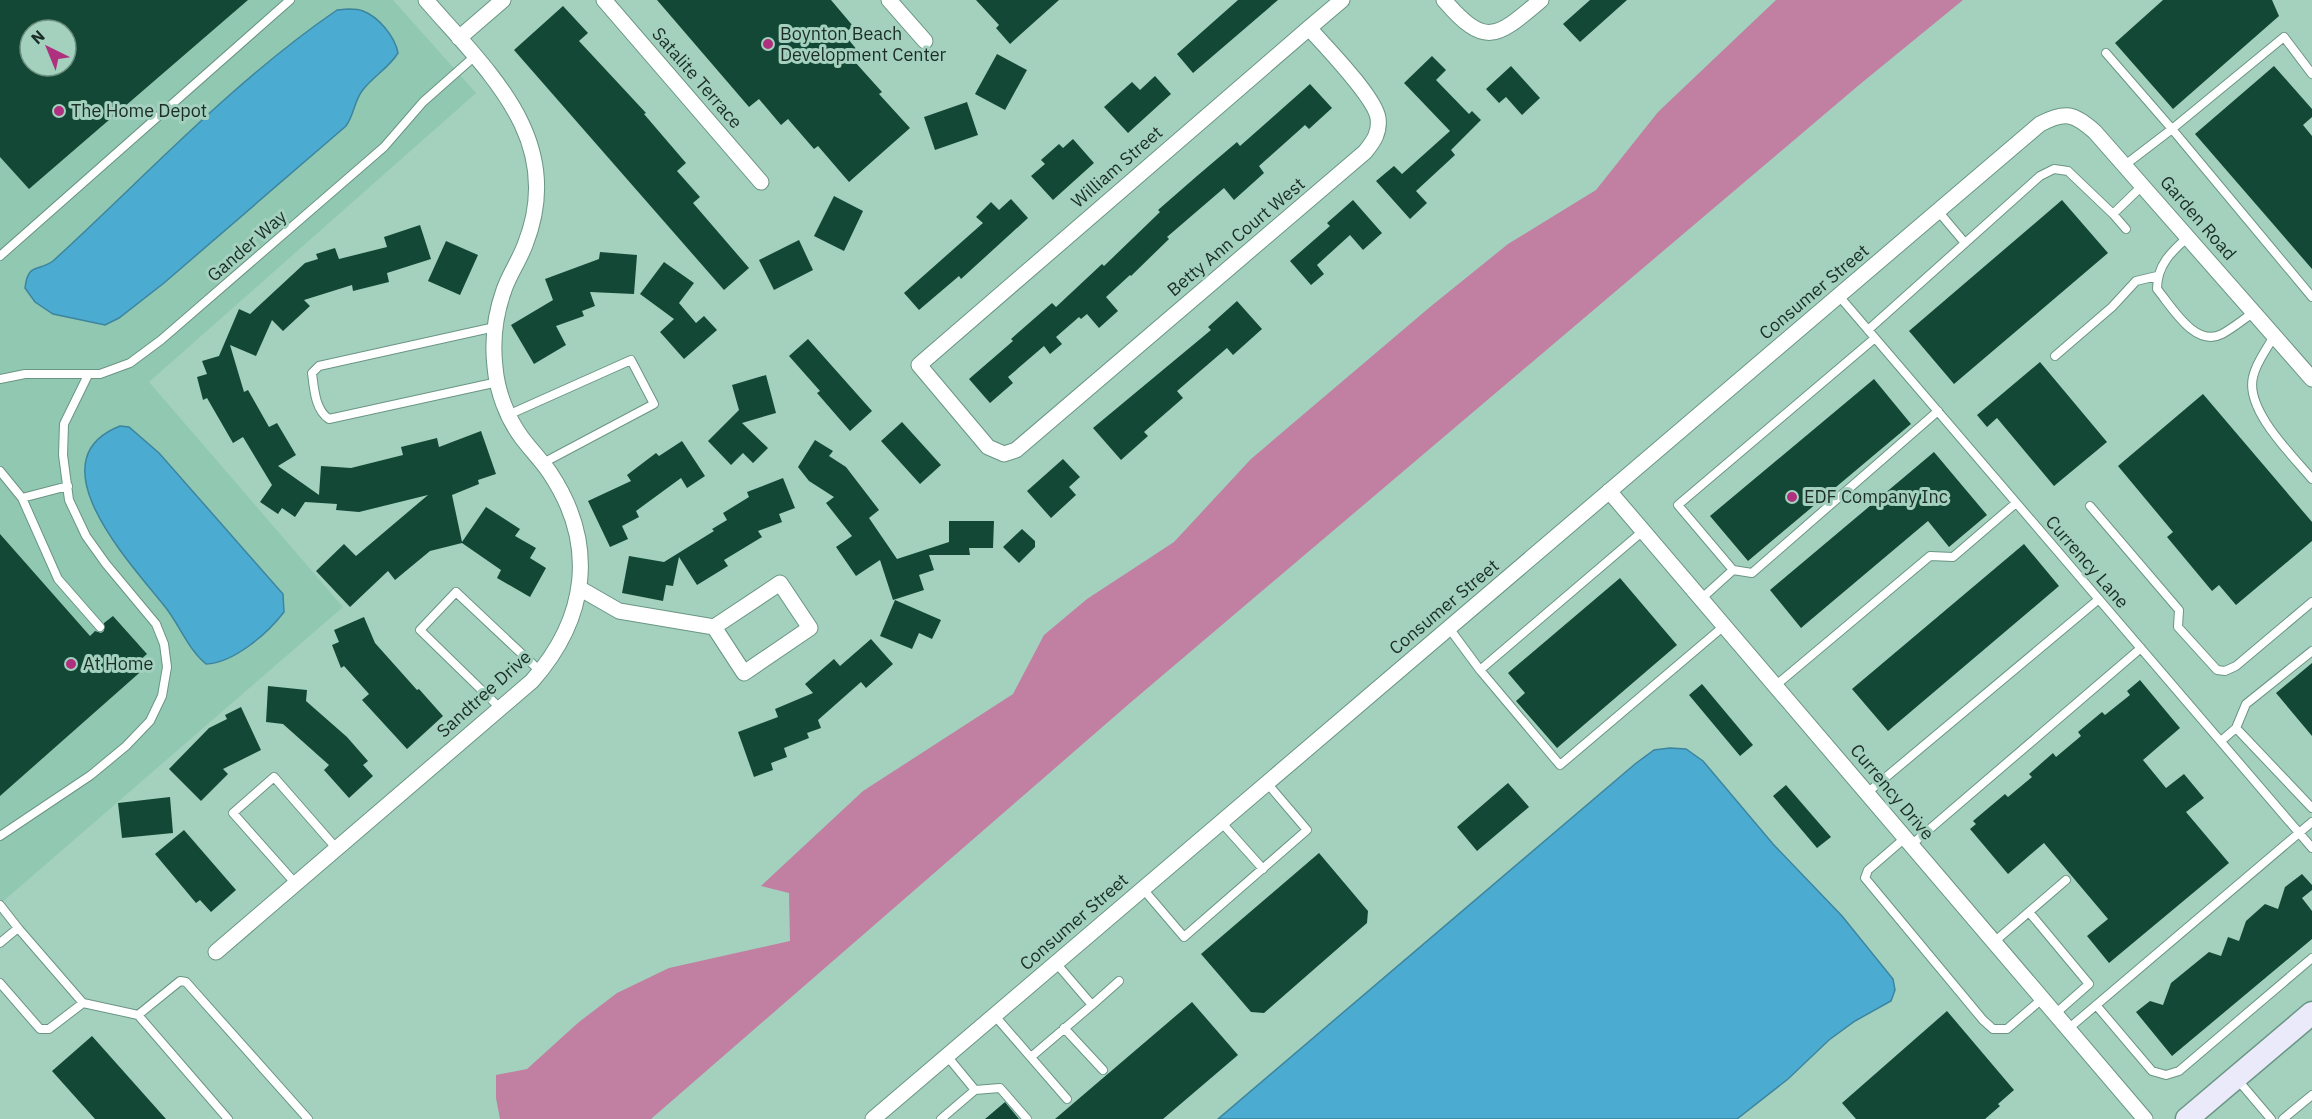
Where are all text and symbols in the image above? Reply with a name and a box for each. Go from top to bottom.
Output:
north arrow [18,18,78,78]
street label: Satalite Terrace [647,22,748,133]
place label: Boynton Beach Development Center [780,22,947,66]
text: N [27,26,49,48]
marker: Boynton Beach Development Center [761,37,775,51]
place label: The Home Depot [71,99,207,122]
marker: The Home Depot [52,104,66,118]
street label: William Street [1066,121,1167,213]
street label: Garden Road [2155,171,2241,265]
street label: Betty Ann Court West [1162,172,1309,301]
street label: Gander Way [202,205,291,286]
street label: Consumer Street [1754,239,1873,344]
place label: EDF Company Inc [1804,485,1948,508]
marker: EDF Company Inc [1785,490,1799,504]
street label: Currency Lane [2041,510,2134,613]
street label: Consumer Street [1384,554,1503,659]
street label: Sandtree Drive [432,645,536,742]
place label: At Home [83,652,154,675]
marker: At Home [64,657,78,671]
street label: Currency Drive [1845,739,1939,845]
street label: Consumer Street [1015,868,1133,975]

